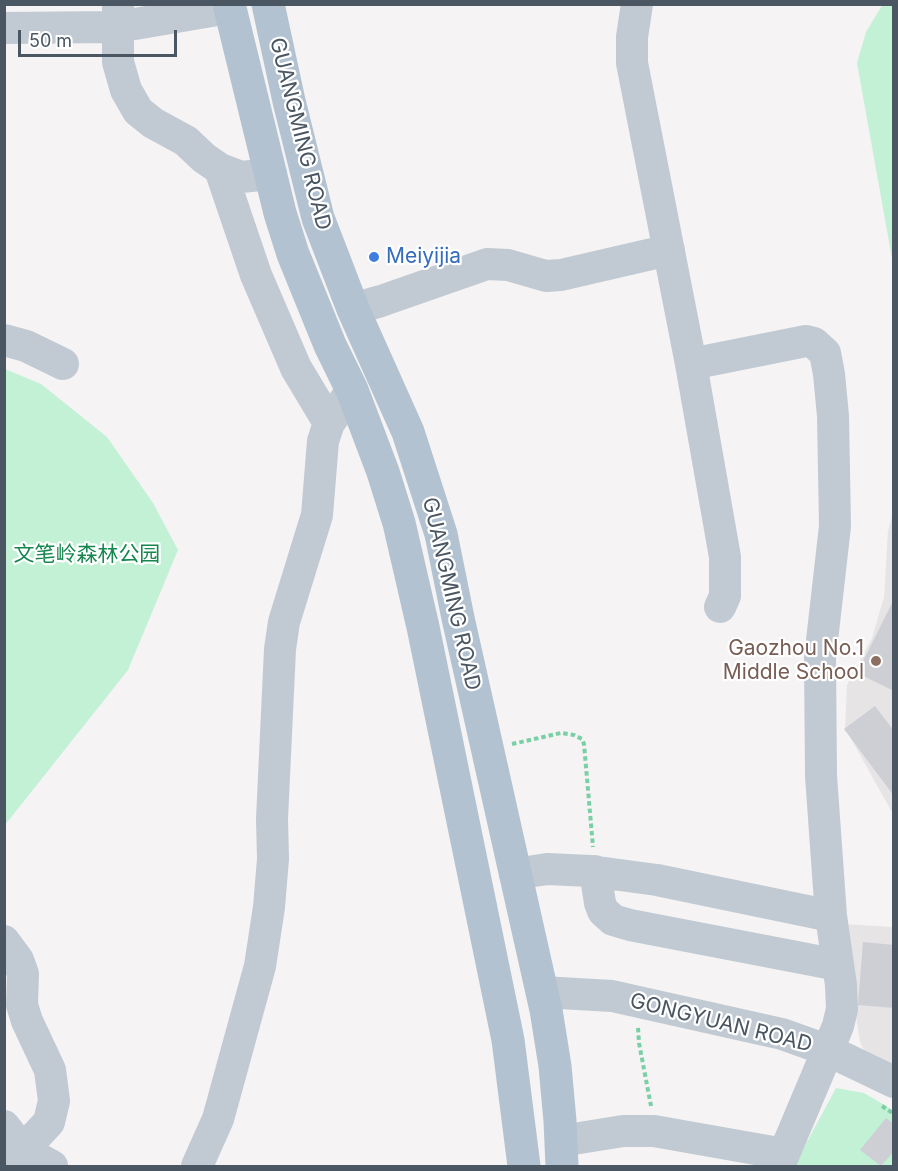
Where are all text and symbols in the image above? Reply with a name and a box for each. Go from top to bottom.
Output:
scale bar [21,18,180,56]
text: 50 m [29,30,72,51]
street label: GUANGMING ROAD [264,35,336,233]
place label: Meiyijia [386,244,461,270]
marker: Meiyijia [367,250,381,264]
street label: GUANGMING ROAD [417,495,485,693]
park label: 文笔岭森林公园 [14,542,160,568]
place label: Gaozhou No.1 Middle School [723,636,864,686]
marker: Gaozhou No.1 Middle School [869,654,883,668]
street label: GONGYUAN ROAD [627,988,815,1058]

